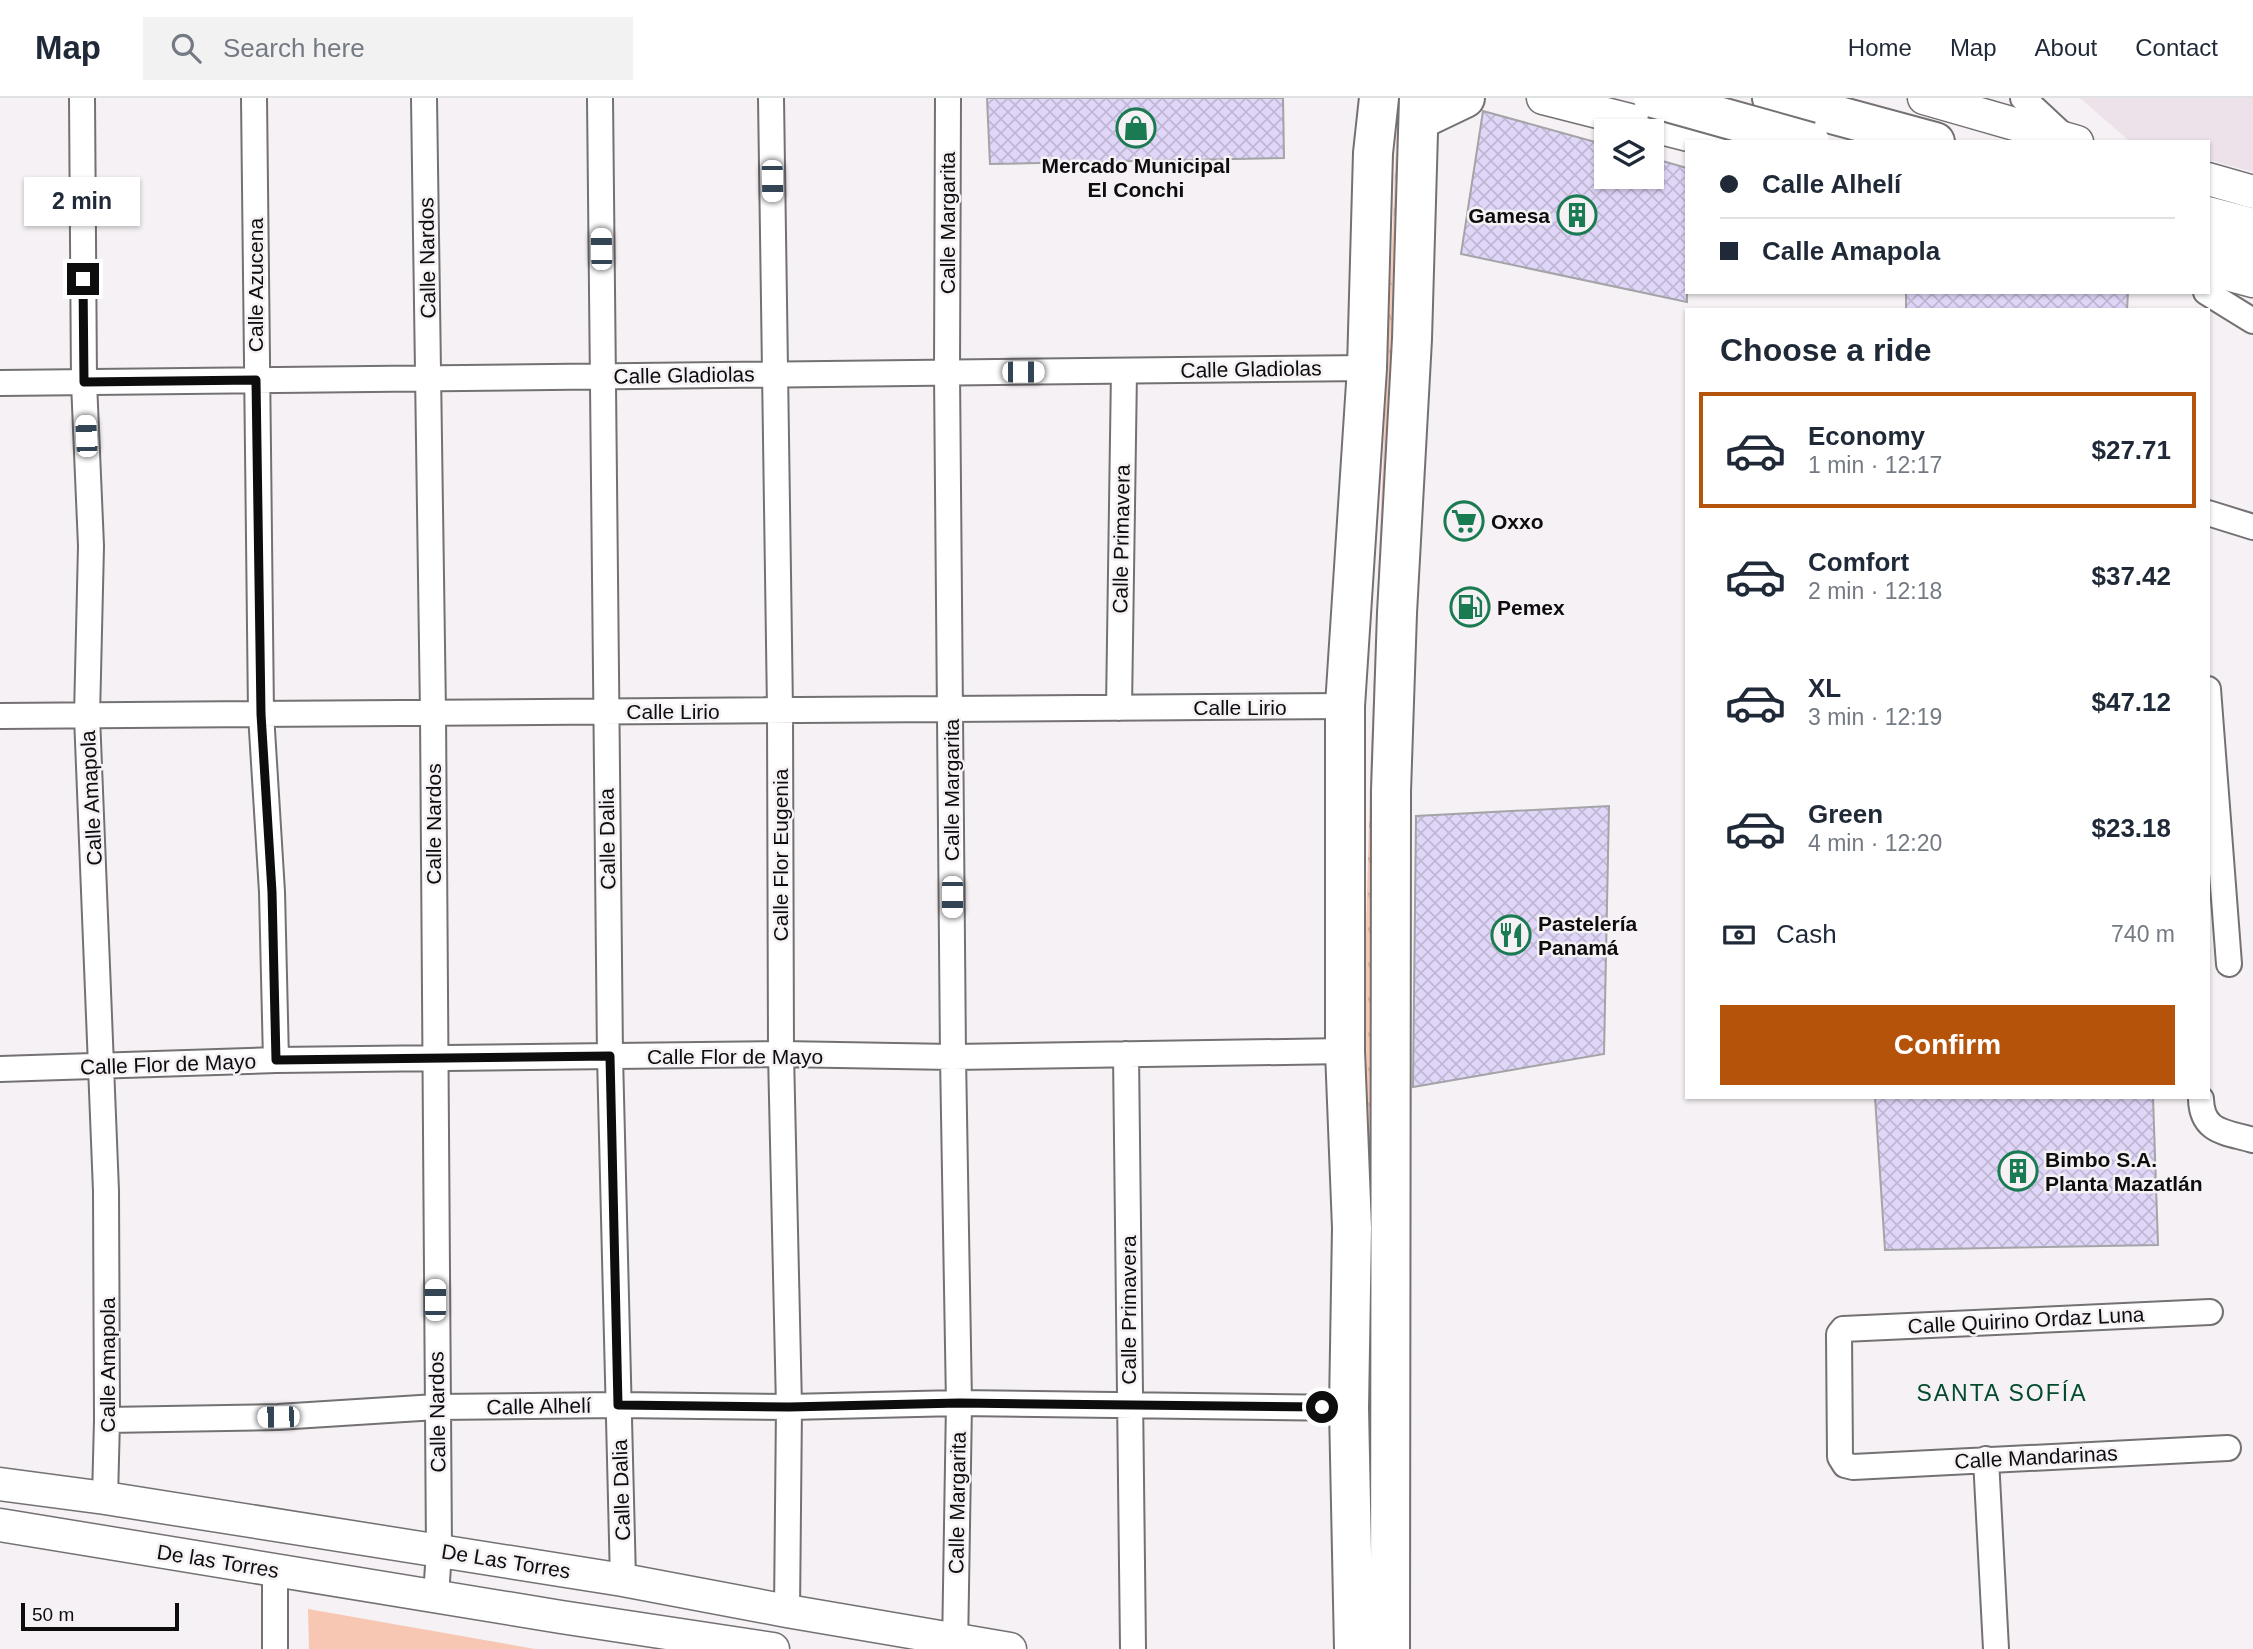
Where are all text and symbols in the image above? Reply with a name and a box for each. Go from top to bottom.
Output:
search box [143,17,633,80]
text: Map [35,29,101,66]
icon: search [167,29,205,67]
text: Search here [223,33,365,63]
text: Home [1848,34,1912,61]
text: Map [1950,34,1997,61]
text: About [2035,34,2097,61]
text: Contact [2135,34,2218,61]
shop icon: Mercado Municipal El Conchi [1115,107,1157,149]
map controls [1594,119,1664,189]
button: layers [1594,119,1664,189]
street label: Calle Margarita [936,151,959,294]
place label: Mercado Municipal El Conchi [1041,154,1231,201]
car [762,160,783,202]
text: Calle Alhelí [1762,169,1901,199]
callout: 2 min [25,178,141,226]
text: 2 min [52,188,112,214]
building icon: Gamesa [1556,194,1598,236]
street label: Calle Nardos [414,197,440,319]
place label: Gamesa [1468,204,1550,227]
street label: Calle Azucena [244,218,267,352]
car [591,228,612,270]
text: Calle Amapola [1762,236,1940,266]
route end [67,263,99,295]
text: Choose a ride [1720,332,1932,368]
street label: Calle Gladiolas [1180,356,1322,382]
street label: Calle Gladiolas [613,362,755,388]
car [1003,362,1045,383]
car [75,414,98,458]
icon: car [1724,419,1787,482]
text: Economy [1808,421,1925,451]
text: $27.71 [2091,435,2171,465]
text: 1 min · 12:17 [1808,452,1942,478]
street label: Calle Primavera [1108,464,1134,614]
supermarket icon: Oxxo [1443,500,1485,542]
place label: Oxxo [1491,510,1544,533]
icon: car [1724,545,1787,608]
text: Comfort [1808,547,1909,577]
text: $37.42 [2091,561,2171,591]
text: 2 min · 12:18 [1808,578,1942,604]
fuel station icon: Pemex [1449,586,1491,628]
place label: Pemex [1497,596,1565,619]
icon: car [1724,671,1787,734]
text: XL [1808,673,1841,703]
text: $47.12 [2091,687,2171,717]
street label: Calle Lirio [1193,696,1287,719]
street label: Calle Lirio [626,700,720,723]
text: 3 min · 12:19 [1808,704,1942,730]
street label: Calle Margarita [940,718,963,861]
street label: Calle Amapola [76,729,106,866]
street label: Calle Nardos [422,763,445,885]
street label: Calle Flor Eugenia [769,768,792,941]
street label: Calle Dalia [595,788,619,890]
icon: car [1724,797,1787,860]
text: Green [1808,799,1883,829]
text: $23.18 [2091,813,2171,843]
text: 4 min · 12:20 [1808,830,1942,856]
car [942,876,963,918]
place label: Pastelería Panamá [1538,912,1638,959]
restaurant icon: Pastelería Panamá [1490,914,1532,956]
icon: cash [1720,916,1758,954]
text: Cash [1776,919,1837,949]
text: 740 m [2111,921,2175,947]
button: Confirm [1720,1005,2175,1085]
street label: Calle Flor de Mayo [647,1045,823,1068]
street label: Calle Flor de Mayo [80,1049,256,1079]
place label: Bimbo S.A. Planta Mazatlán [2045,1148,2203,1195]
building icon: Bimbo S.A. Planta Mazatlán [1997,1150,2039,1192]
street label: Calle Primavera [1117,1235,1140,1385]
car [425,1279,446,1321]
street label: Calle Amapola [96,1297,119,1433]
street label: Calle Quirino Ordaz Luna [1907,1302,2145,1338]
street label: Calle Nardos [424,1351,450,1473]
district label: SANTA SOFÍA [1916,1380,2088,1406]
route start [1306,1391,1338,1423]
street label: Calle Alhelí [486,1394,592,1418]
car [257,1406,300,1428]
street label: Calle Margarita [944,1431,970,1574]
street label: Calle Dalia [608,1439,634,1541]
street label: Calle Mandarinas [1954,1441,2118,1473]
street label: De Las Torres [440,1539,572,1583]
street label: De las Torres [155,1540,281,1582]
scale bar [21,1600,178,1632]
text: 50 m [32,1604,74,1625]

